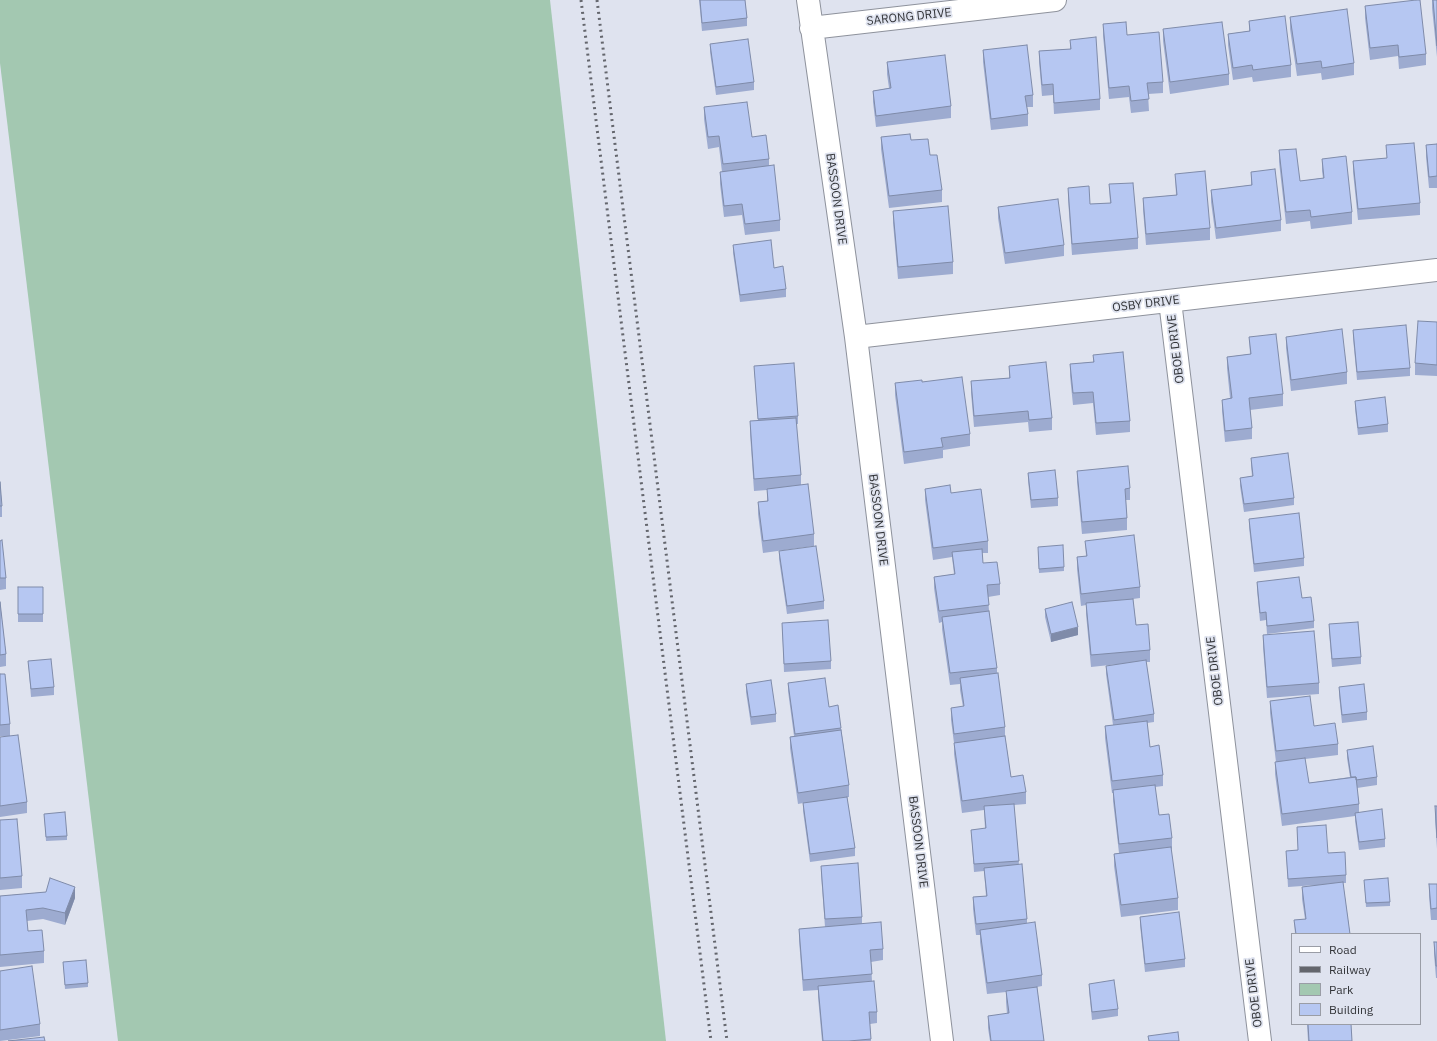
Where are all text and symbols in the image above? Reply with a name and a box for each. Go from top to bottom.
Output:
street label: SARONG DRIVE [866,5,952,29]
street label: BASSOON DRIVE [822,152,850,246]
street label: OSBY DRIVE [1112,293,1180,315]
street label: OBOE DRIVE [1165,314,1187,384]
street label: BASSOON DRIVE [865,473,891,567]
street label: OBOE DRIVE [1204,636,1226,706]
street label: BASSOON DRIVE [905,795,931,889]
legend [1291,933,1421,1025]
text: Road [1329,942,1357,957]
street label: OBOE DRIVE [1243,958,1265,1028]
text: Railway [1329,962,1371,977]
text: Park [1329,982,1353,997]
text: Building [1329,1002,1373,1017]

